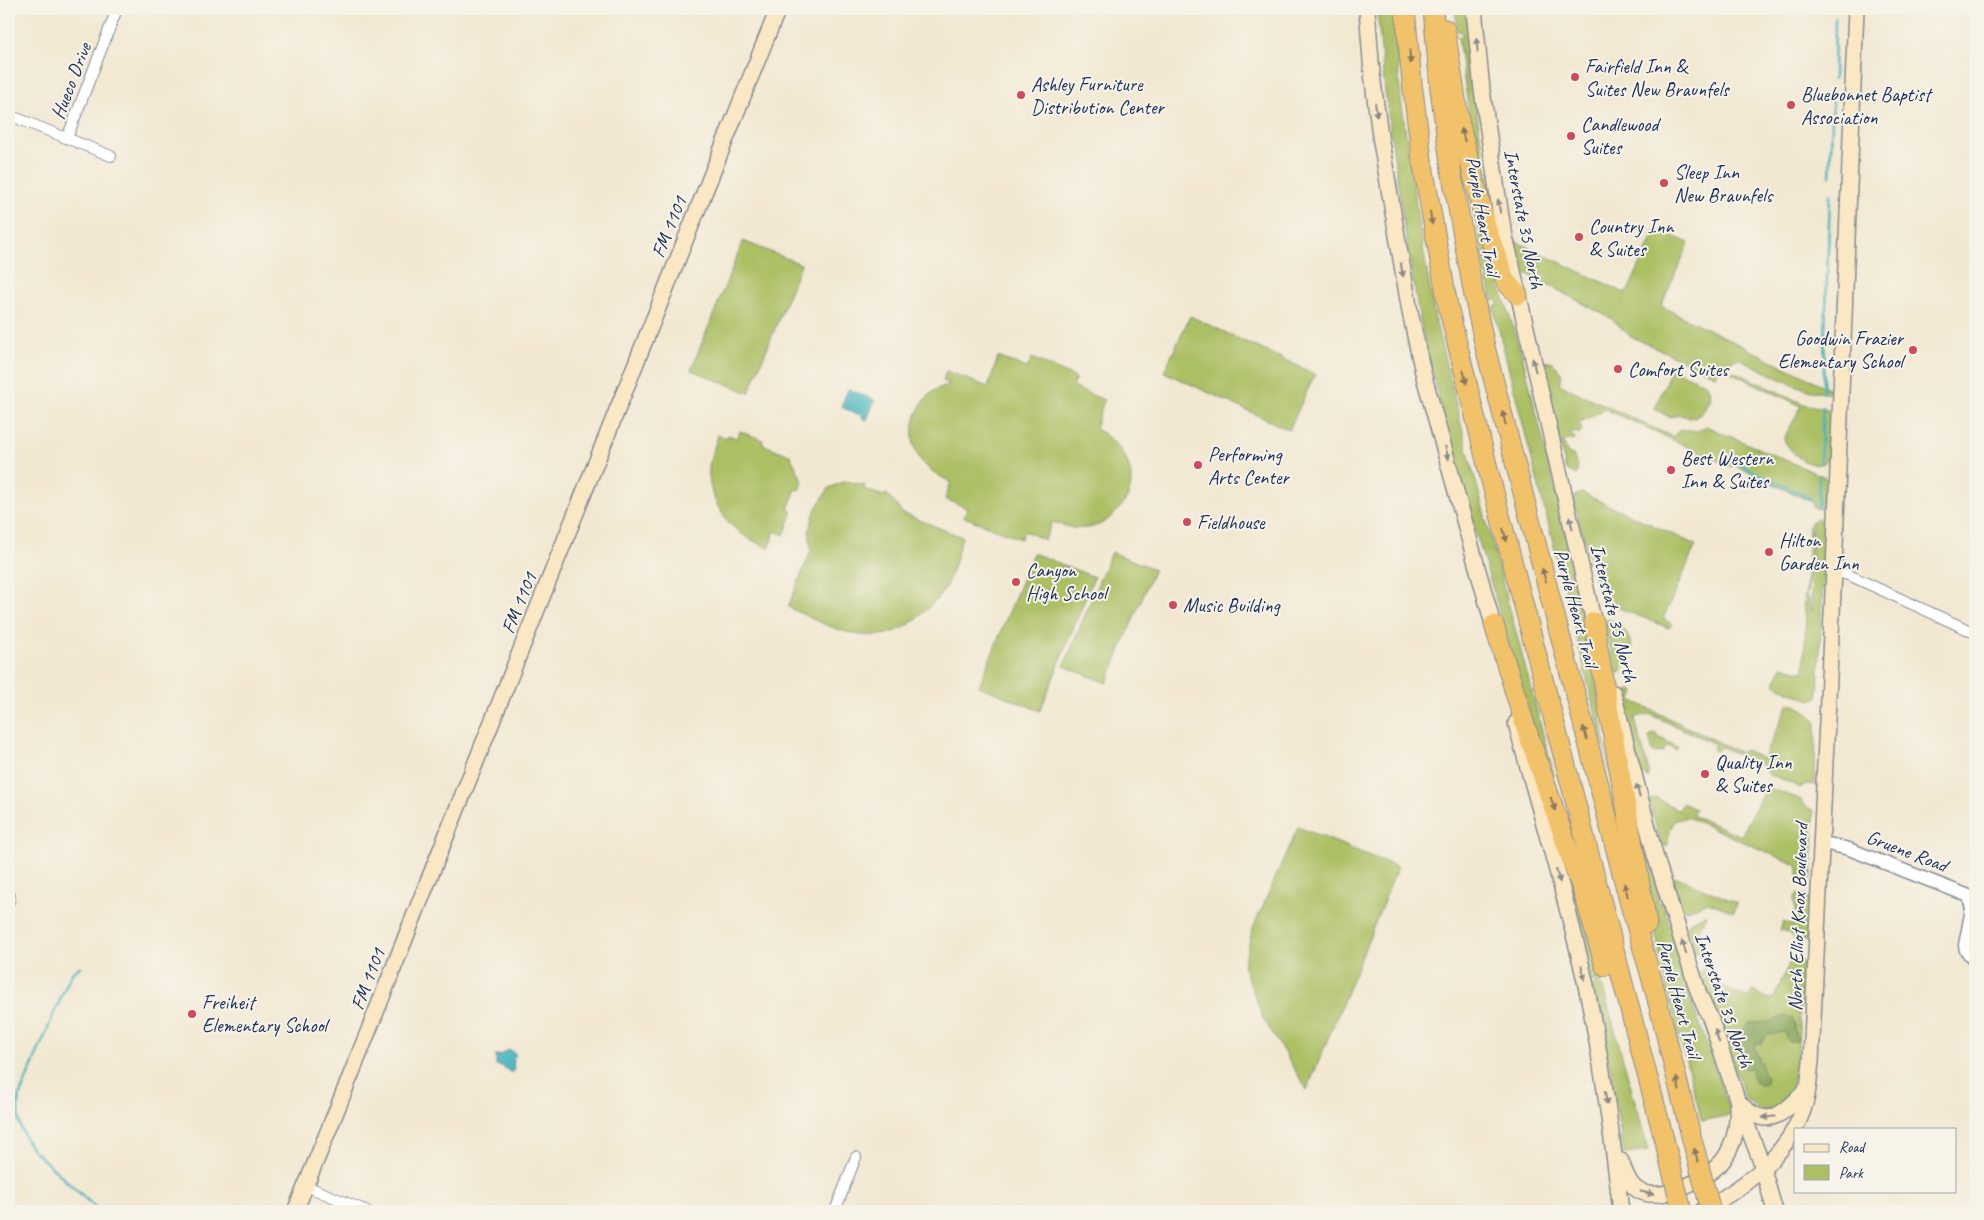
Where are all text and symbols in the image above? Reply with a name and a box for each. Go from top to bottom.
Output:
one-way arrow [1472,37,1480,53]
street label: Hueco Drive [45,38,98,123]
one-way arrow [1406,50,1414,66]
place label: Fairfield Inn & Suites New Braunfels [1585,54,1731,102]
marker: Fairfield Inn & Suites New Braunfels [1569,71,1581,83]
place label: Ashley Furniture Distribution Center [1031,72,1165,120]
place label: Bluebonnet Baptist Association [1801,82,1934,130]
marker: Ashley Furniture Distribution Center [1015,89,1027,101]
marker: Bluebonnet Baptist Association [1785,99,1797,111]
one-way arrow [1372,102,1380,118]
place label: Candlewood Suites [1581,112,1661,160]
one-way arrow [1458,127,1466,142]
marker: Candlewood Suites [1565,130,1577,142]
street label: Interstate 35 North [1498,147,1550,292]
street label: Purple Heart Trail [1460,154,1506,281]
place label: Sleep Inn New Braunfels [1674,160,1774,208]
marker: Sleep Inn New Braunfels [1658,177,1670,189]
street label: FM 1101 [645,192,693,261]
one-way arrow [1495,197,1503,213]
one-way arrow [1427,211,1435,227]
place label: Country Inn & Suites [1589,214,1674,262]
marker: Country Inn & Suites [1573,231,1585,243]
one-way arrow [1399,262,1407,278]
place label: Goodwin Frazier Elementary School [1778,326,1907,374]
marker: Goodwin Frazier Elementary School [1907,344,1919,356]
one-way arrow [1530,357,1538,372]
place label: Comfort Suites [1628,357,1730,382]
marker: Comfort Suites [1612,363,1624,375]
one-way arrow [1461,370,1469,385]
one-way arrow [1499,410,1507,425]
place label: Performing Arts Center [1208,442,1290,490]
one-way arrow [1443,446,1451,461]
place label: Best Western Inn & Suites [1681,446,1774,494]
marker: Performing Arts Center [1192,459,1204,471]
marker: Best Western Inn & Suites [1665,464,1677,476]
place label: Fieldhouse [1197,510,1266,535]
one-way arrow [1567,515,1575,530]
marker: Fieldhouse [1181,516,1193,528]
one-way arrow [1501,527,1509,542]
place label: Hilton Garden Inn [1779,528,1860,576]
street label: Interstate 35 North [1585,541,1643,685]
street label: Purple Heart Trail [1548,546,1605,673]
marker: Hilton Garden Inn [1763,546,1775,558]
place label: Canyon High School [1026,558,1110,606]
street label: FM 1101 [495,568,543,637]
one-way arrow [1540,568,1548,583]
marker: Canyon High School [1010,576,1022,588]
place label: Music Building [1183,593,1281,618]
marker: Music Building [1167,599,1179,611]
one-way arrow [1581,725,1589,740]
place label: Quality Inn & Suites [1715,750,1793,798]
marker: Quality Inn & Suites [1699,768,1711,780]
one-way arrow [1634,784,1642,799]
one-way arrow [1549,797,1557,812]
street label: North Elliot Knox Boulevard [1782,819,1814,1011]
street label: Gruene Road [1863,824,1954,879]
one-way arrow [1554,868,1562,883]
one-way arrow [1622,882,1630,897]
street label: Interstate 35 North [1689,929,1759,1072]
street label: Purple Heart Trail [1651,937,1708,1064]
one-way arrow [1680,939,1688,954]
street label: FM 1101 [345,944,391,1013]
one-way arrow [1579,966,1587,982]
place label: Freiheit Elementary School [202,990,330,1038]
marker: Freiheit Elementary School [186,1008,198,1020]
one-way arrow [1712,1029,1720,1044]
one-way arrow [1674,1077,1682,1092]
one-way arrow [1603,1091,1611,1107]
one-way arrow [1760,1113,1776,1121]
legend [1794,1128,1956,1192]
text: Road [1839,1138,1866,1157]
one-way arrow [1692,1147,1700,1162]
text: Park [1839,1164,1864,1183]
one-way arrow [1639,1189,1655,1197]

